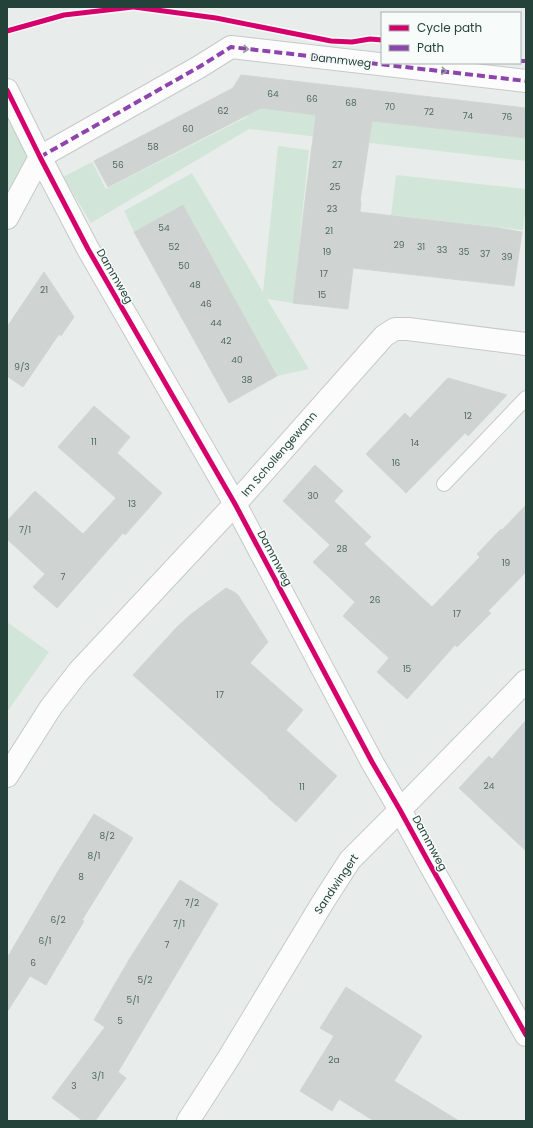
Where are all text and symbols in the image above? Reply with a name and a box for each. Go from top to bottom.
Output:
legend [381,12,521,64]
text: Cycle path [417,19,482,36]
text: Path [417,39,444,56]
one-way arrow [243,44,249,53]
street label: Dammweg [310,49,372,71]
one-way arrow [441,67,447,76]
house number: 64 [267,88,279,100]
house number: 66 [306,93,318,105]
house number: 68 [345,97,357,109]
house number: 70 [385,101,396,113]
house number: 62 [218,105,228,117]
house number: 72 [424,106,434,118]
house number: 74 [463,110,474,122]
house number: 76 [502,111,513,123]
house number: 60 [182,123,194,135]
house number: 58 [147,141,159,153]
house number: 56 [112,159,124,171]
house number: 27 [332,159,342,171]
house number: 25 [330,181,341,193]
house number: 23 [327,203,337,215]
house number: 54 [158,222,170,234]
house number: 21 [325,225,333,237]
house number: 29 [394,239,405,251]
house number: 52 [169,241,179,253]
house number: 31 [417,241,425,253]
house number: 33 [437,244,447,256]
street label: Dammweg [93,246,137,306]
house number: 19 [323,246,332,258]
house number: 35 [459,246,470,258]
house number: 37 [480,248,490,260]
house number: 39 [502,251,513,263]
house number: 50 [178,260,190,272]
house number: 17 [320,268,328,280]
house number: 48 [189,279,201,291]
house number: 21 [40,284,48,296]
house number: 15 [318,289,327,301]
house number: 46 [200,298,212,310]
house number: 44 [210,317,222,329]
house number: 42 [221,335,231,347]
house number: 40 [231,354,243,366]
house number: 9/3 [14,361,30,373]
house number: 38 [242,374,253,386]
street label: Im Schollengewann [237,408,321,500]
house number: 12 [464,410,472,422]
house number: 11 [91,436,97,448]
house number: 14 [411,437,420,449]
house number: 16 [392,457,401,469]
house number: 30 [308,490,319,502]
house number: 13 [128,498,136,510]
house number: 7/1 [19,524,31,536]
street label: Dammweg [254,527,296,589]
house number: 28 [337,543,348,555]
house number: 19 [502,557,511,569]
house number: 7 [61,571,66,583]
house number: 26 [370,594,381,606]
house number: 17 [453,608,461,620]
house number: 15 [403,663,412,675]
house number: 17 [216,689,224,701]
house number: 24 [484,780,495,792]
house number: 11 [299,781,305,793]
street label: Dammweg [409,812,451,874]
house number: 8/2 [99,830,115,842]
house number: 8/1 [88,850,101,862]
street label: Sandwingert [310,851,362,917]
house number: 8 [78,871,84,883]
house number: 7/2 [185,897,199,909]
house number: 6/2 [50,914,66,926]
house number: 7/1 [173,918,185,930]
house number: 6/1 [39,935,52,947]
house number: 7 [165,939,170,951]
house number: 6 [30,957,36,969]
house number: 5/2 [137,974,153,986]
house number: 5/1 [127,994,140,1006]
house number: 5 [117,1015,123,1027]
house number: 2a [328,1054,340,1066]
house number: 3/1 [92,1070,104,1082]
house number: 3 [71,1080,77,1092]

